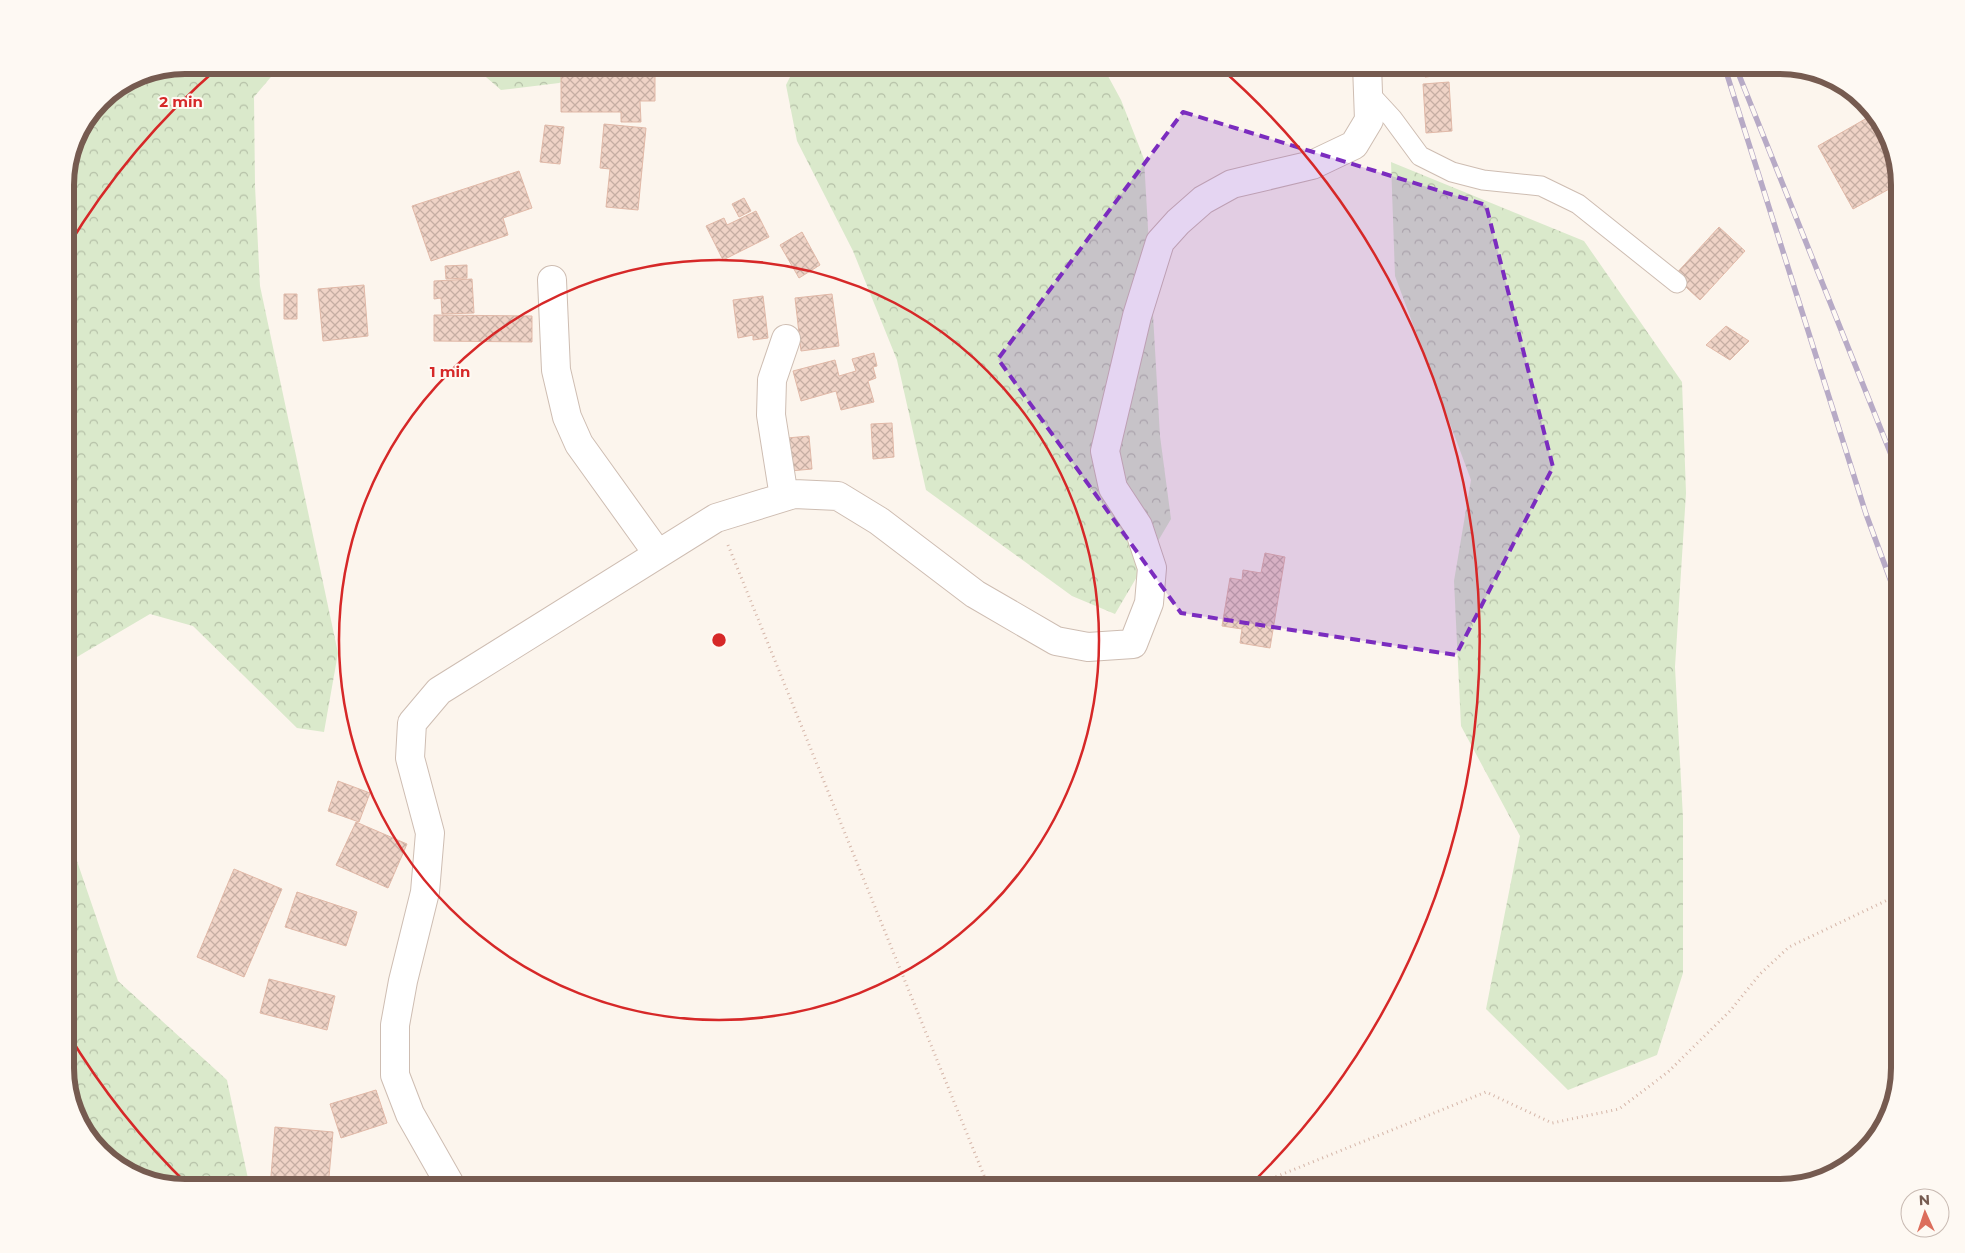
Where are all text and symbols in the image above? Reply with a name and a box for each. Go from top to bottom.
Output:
text: 2 min [159,92,203,111]
text: 1 min [430,362,470,381]
centre of rings [710,631,728,649]
north arrow [1900,1188,1950,1238]
text: N [1918,1191,1930,1209]

